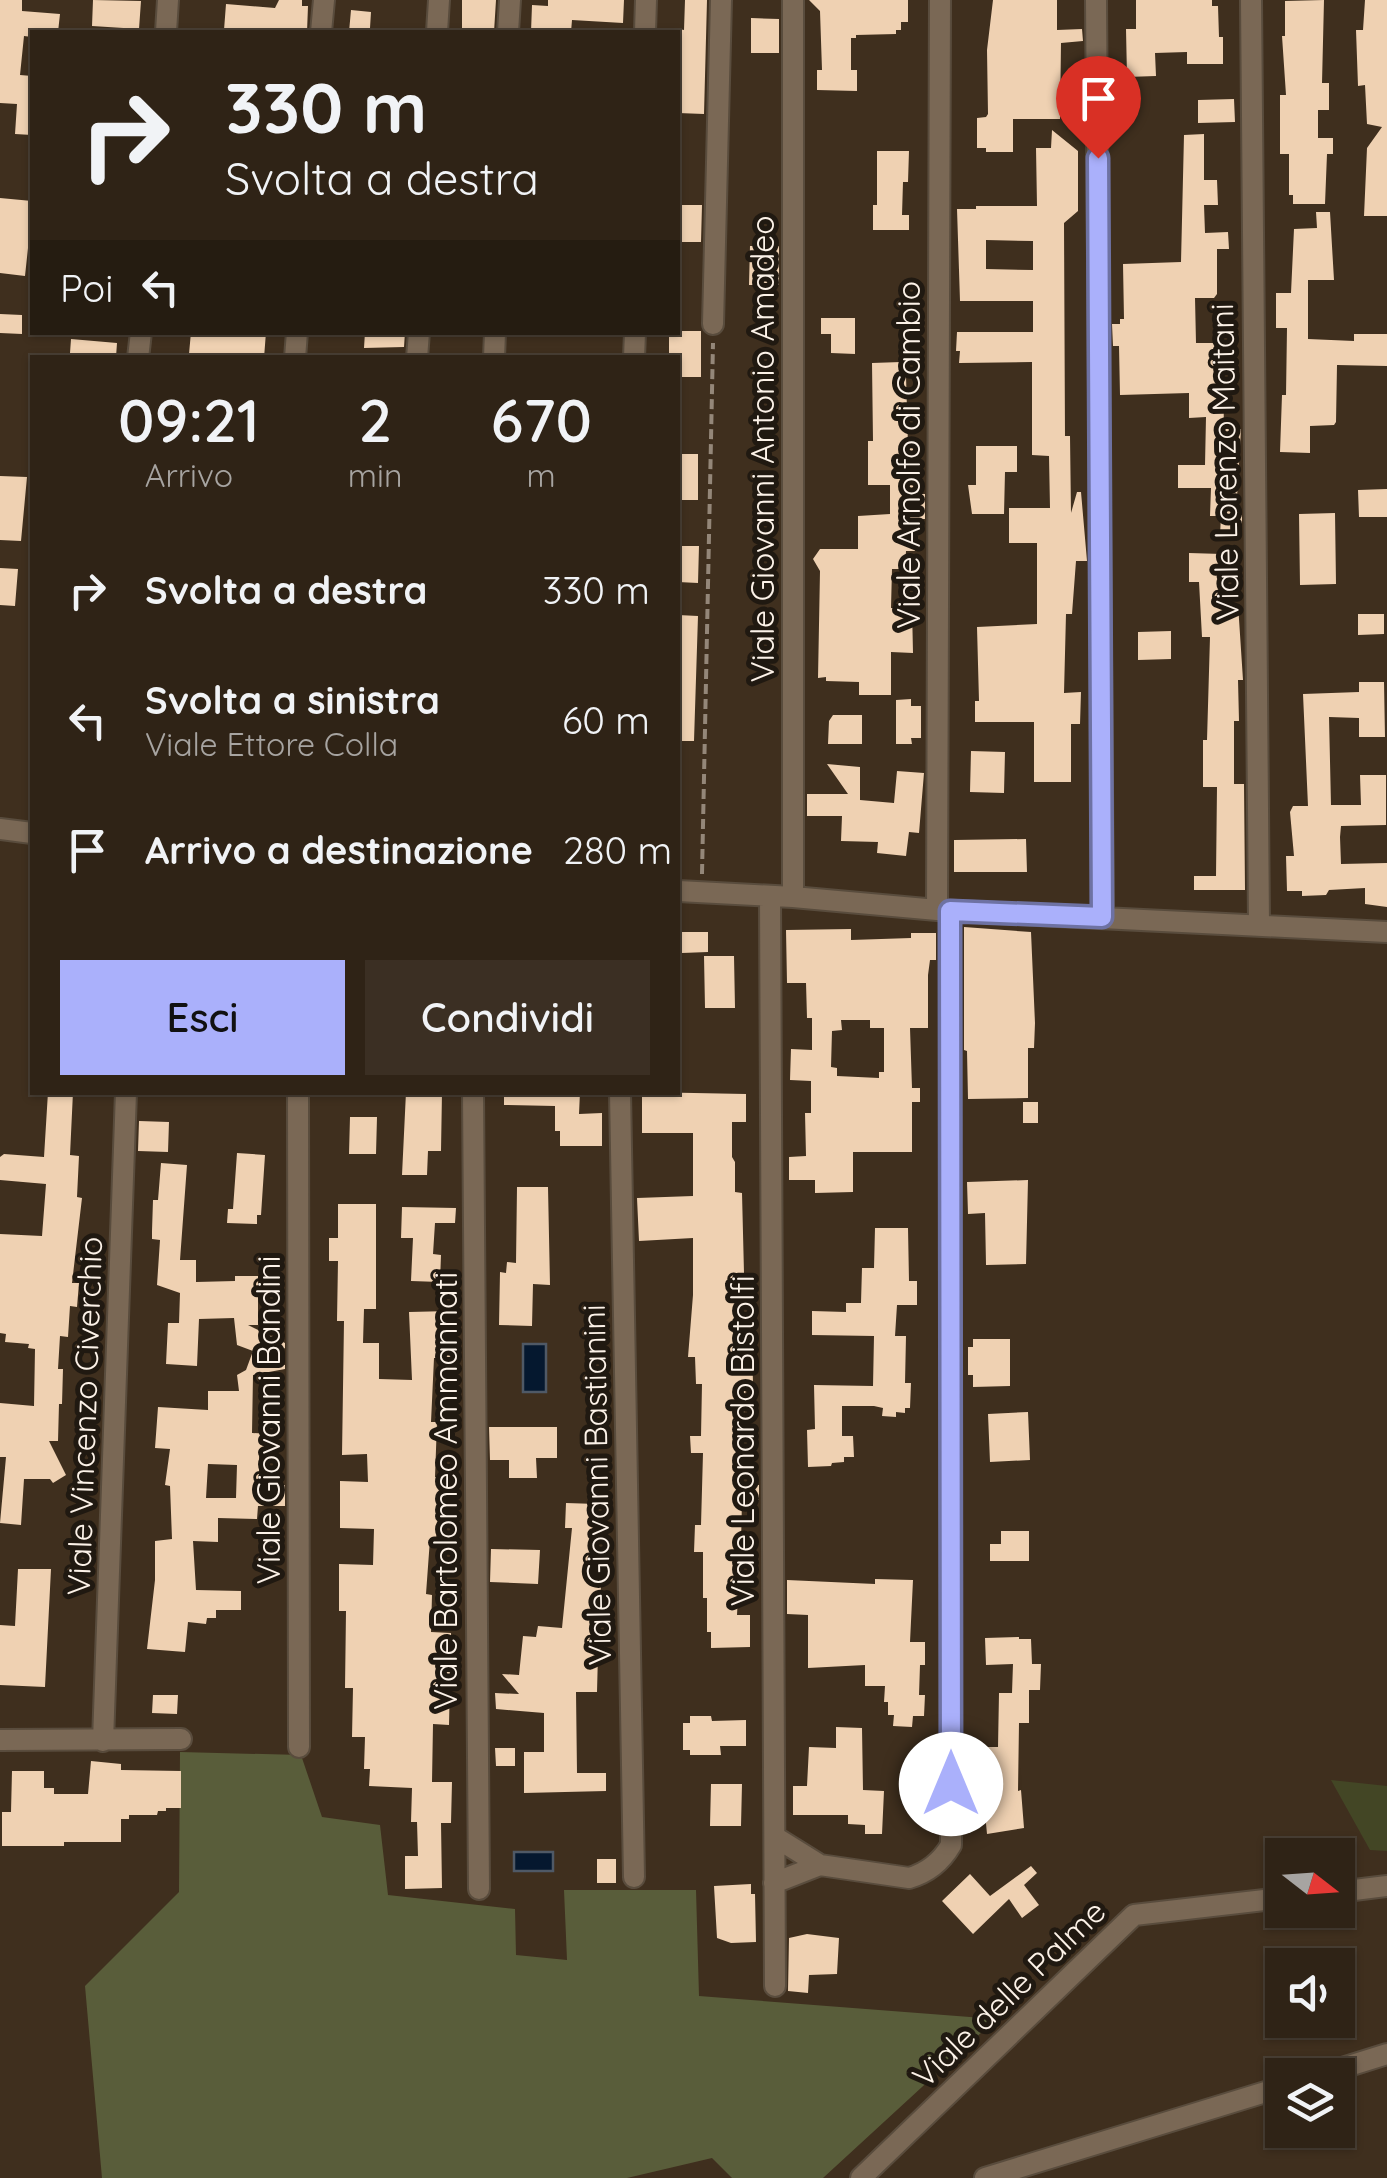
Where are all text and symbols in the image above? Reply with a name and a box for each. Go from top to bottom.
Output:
pin [1056,56,1141,159]
text: 330 m [225,63,427,151]
icon: right [60,70,190,200]
icon: arrive [1071,71,1126,126]
text: Svolta a destra [225,150,539,206]
street label: Viale Giovanni Antonio Amadeo [742,215,782,683]
icon: left [133,260,188,315]
text: Poi [60,264,113,312]
street label: Viale Arnolfo di Cambio [888,281,928,629]
street label: Viale Lorenzo Maitani [1201,303,1247,621]
text: 09:21 [118,382,260,457]
text: 2 [358,382,392,457]
text: 670 [490,382,592,457]
text: Arrivo [145,455,233,495]
text: min [348,455,402,495]
text: m [527,455,556,495]
icon: right [60,563,115,618]
text: Svolta a destra [145,566,427,614]
text: 330 m [543,566,650,614]
text: Svolta a sinistra [145,676,440,724]
icon: left [60,693,115,748]
text: 60 m [562,696,650,744]
text: Viale Ettore Colla [145,724,398,764]
icon: arrive [60,823,115,878]
text: Arrivo a destinazione [145,826,533,874]
text: 280 m [563,826,672,874]
button: Esci [60,960,345,1075]
button: Condividi [365,960,650,1075]
street label: Viale Vincenzo Civerchio [58,1236,110,1596]
street label: Viale Giovanni Bandini [248,1256,288,1584]
street label: Viale Bartolomeo Ammannati [425,1272,465,1710]
street label: Viale Leonardo Bistolfi [722,1275,762,1607]
street label: Viale Giovanni Bastianini [573,1304,619,1666]
position arrow [899,1732,1003,1836]
north arrow [1265,1838,1355,1928]
map controls [1265,1838,1355,2148]
street label: Viale delle Palme [903,1891,1113,2096]
button: sound [1265,1948,1355,2038]
button: layers [1265,2058,1355,2148]

